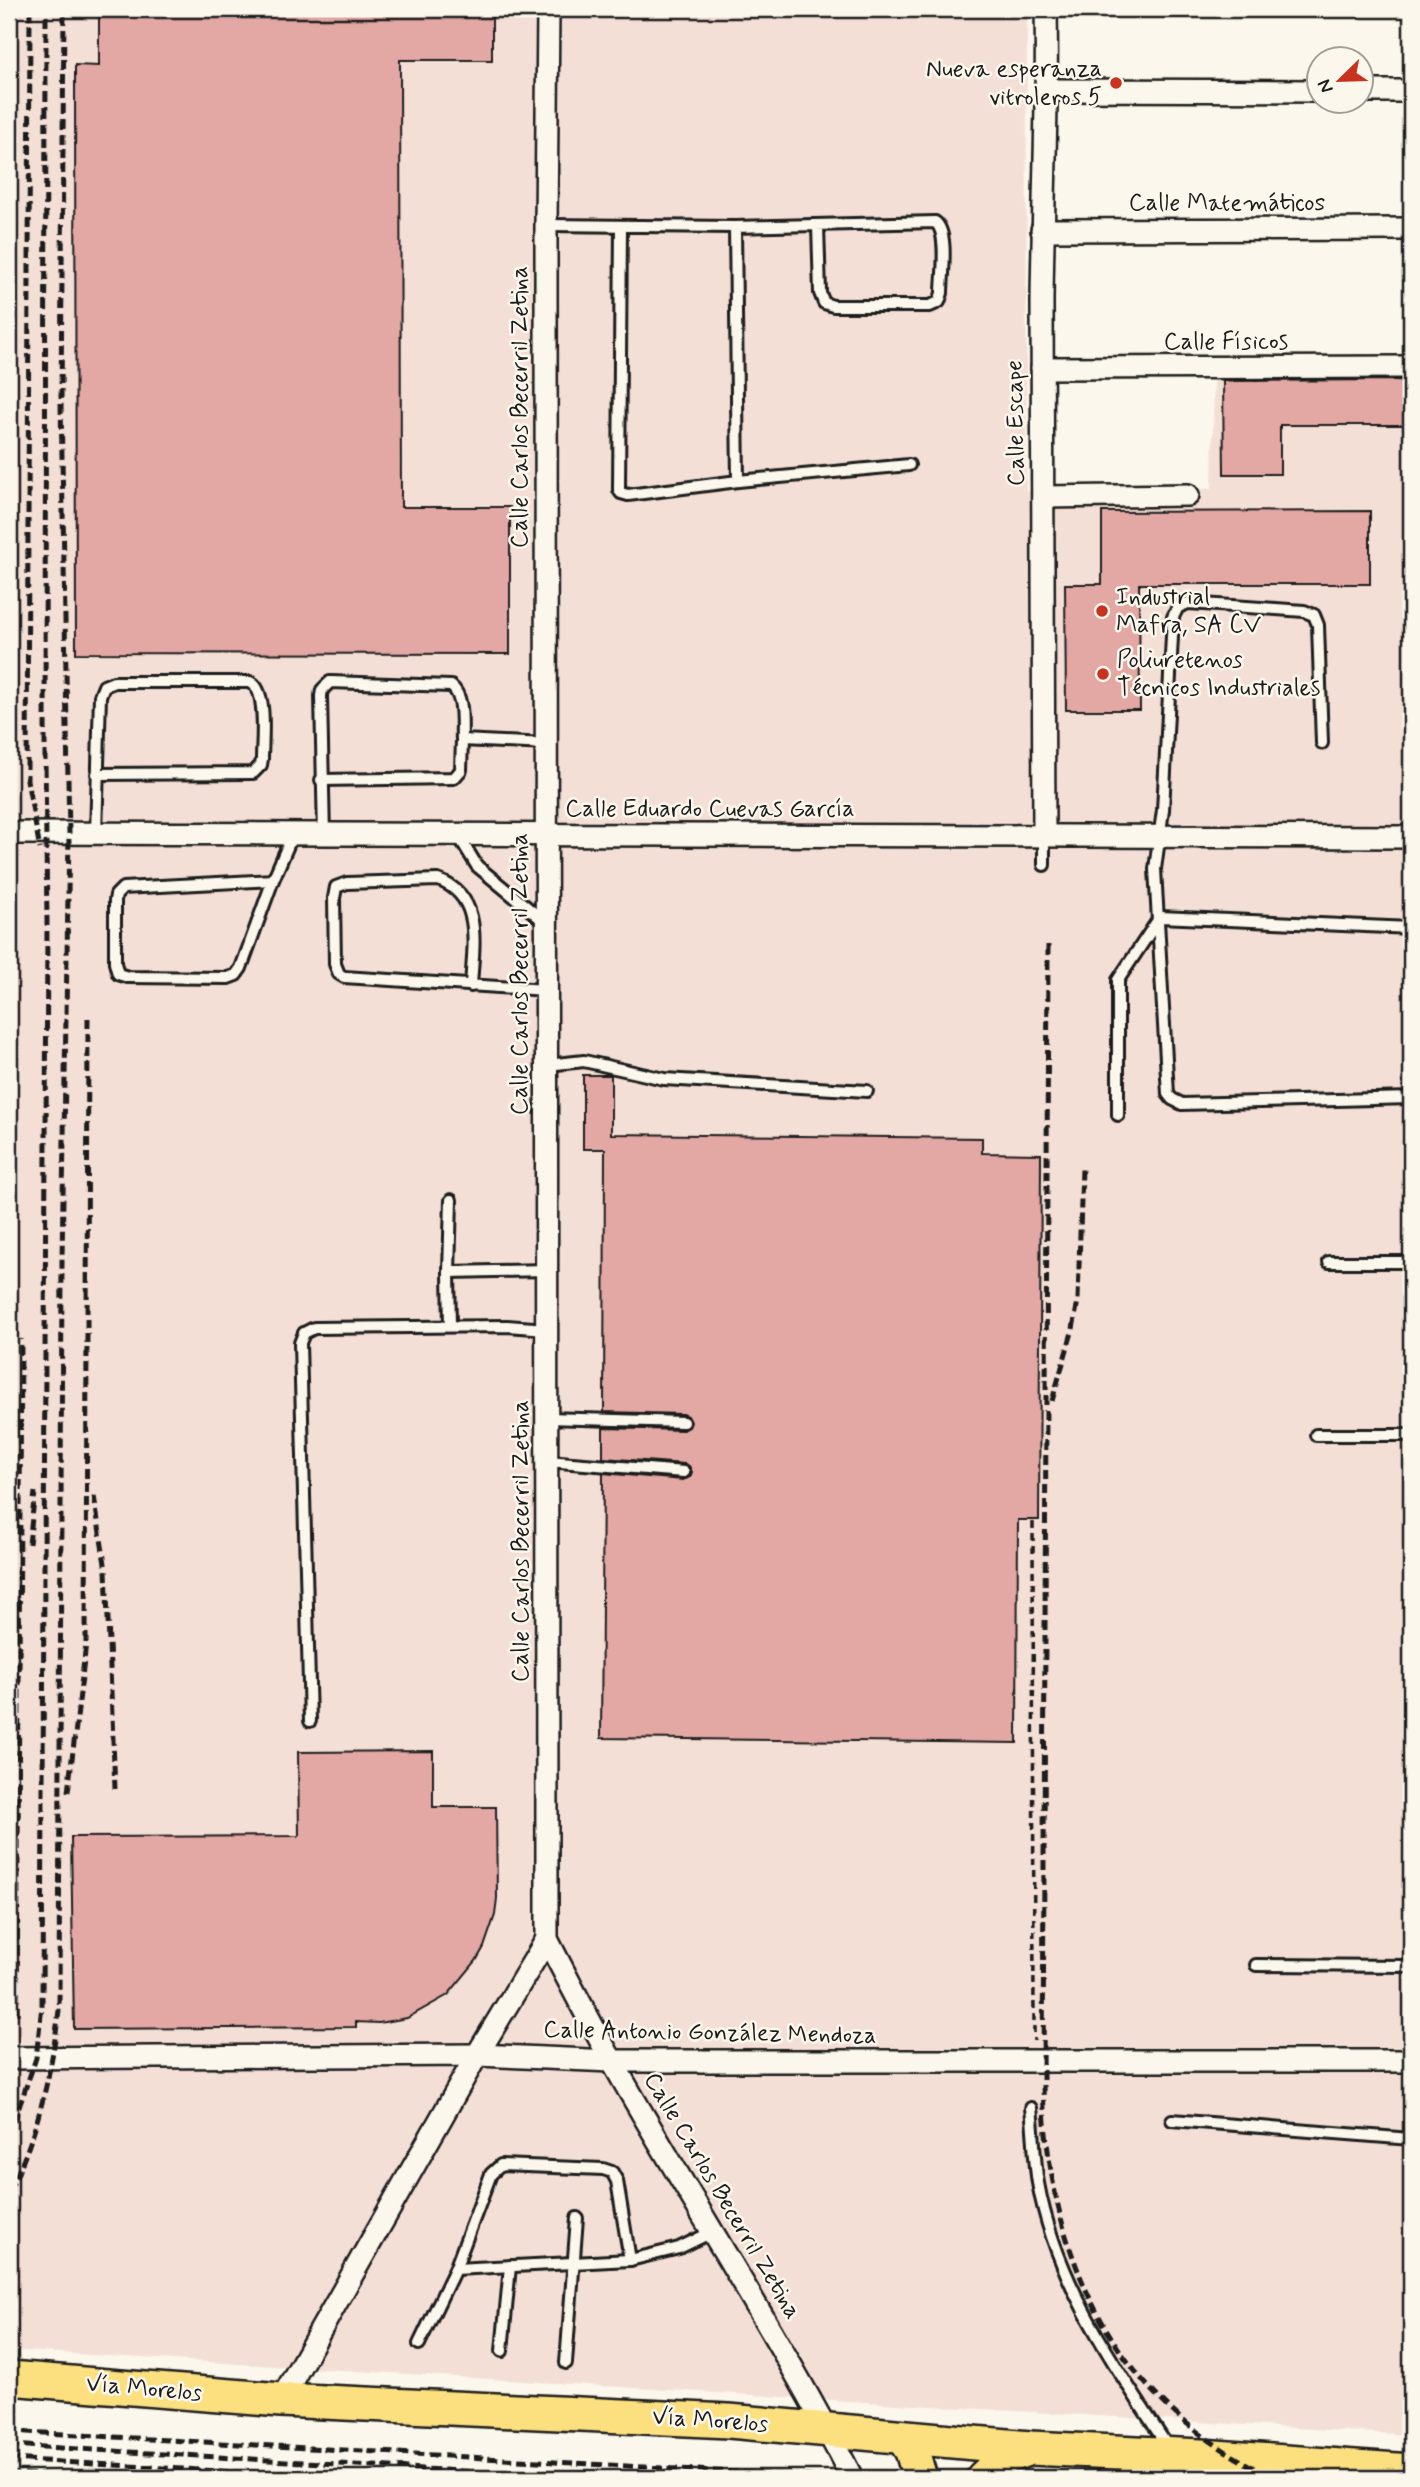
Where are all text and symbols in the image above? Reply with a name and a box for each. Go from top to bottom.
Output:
north arrow [1304,46,1374,116]
place label: Nueva esperanza vitroleros 5 [926,54,1102,113]
marker: Nueva esperanza vitroleros 5 [1108,75,1124,91]
text: N [1312,75,1340,97]
street label: Calle Matemáticos [1129,188,1325,219]
street label: Calle Carlos Becerril Zetina [505,266,536,548]
street label: Calle Físicos [1164,327,1288,358]
street label: Calle Escape [999,360,1033,486]
place label: Industrial Mafra, SA CV [1116,582,1261,641]
marker: Industrial Mafra, SA CV [1094,603,1110,619]
place label: Poliuretenos Técnicos Industriales [1117,645,1320,704]
marker: Poliuretenos Técnicos Industriales [1095,666,1111,682]
street label: Calle Eduardo Cuevas García [565,794,855,825]
street label: Calle Carlos Becerril Zetina [505,833,536,1115]
street label: Calle Carlos Becerril Zetina [506,1400,537,1682]
street label: Calle Antonio González Mendoza [543,2015,877,2051]
street label: Calle Carlos Becerril Zetina [636,2067,808,2325]
street label: Vía Morelos [85,2369,204,2410]
street label: Vía Morelos [651,2401,769,2441]

